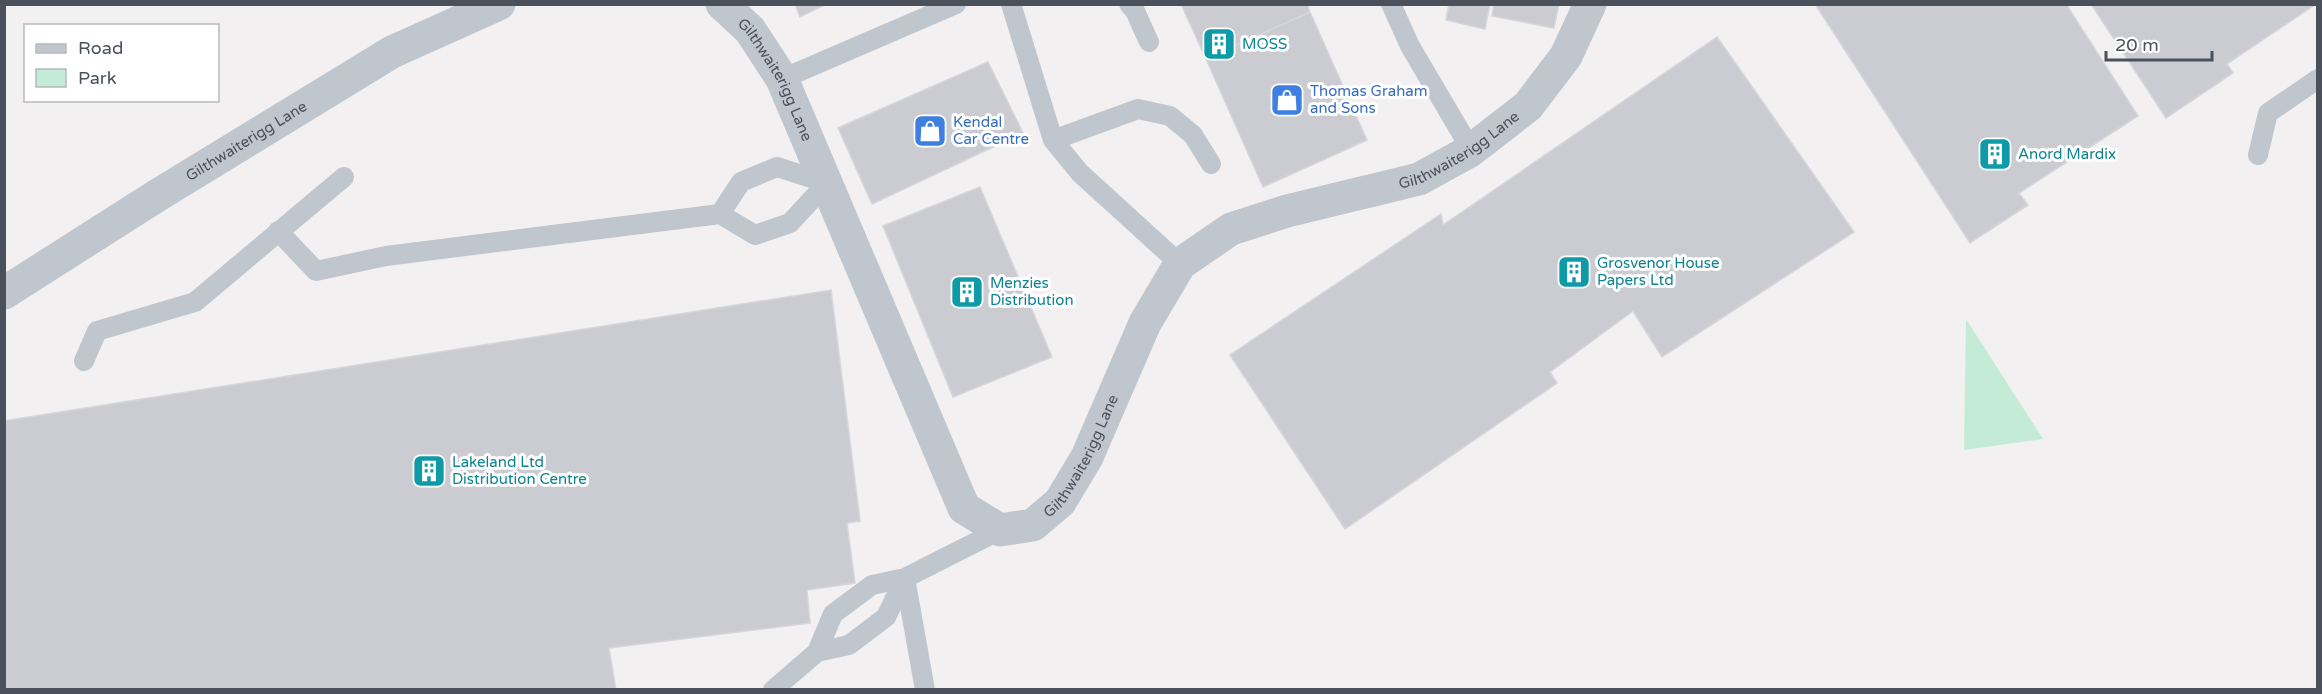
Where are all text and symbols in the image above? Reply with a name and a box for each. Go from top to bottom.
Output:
street label: Gilthwaiterigg Lane [734,14,816,144]
legend [24,24,219,102]
scale bar [2106,24,2212,62]
building icon: MOSS [1201,26,1237,62]
text: 20 m [2115,34,2159,56]
place label: MOSS [1242,35,1287,53]
text: Road [78,37,123,59]
text: Park [78,67,117,89]
shop icon: Thomas Graham and Sons [1269,82,1305,118]
place label: Thomas Graham and Sons [1310,82,1427,117]
street label: Gilthwaiterigg Lane [182,97,310,185]
street label: Gilthwaiterigg Lane [1397,107,1523,193]
shop icon: Kendal Car Centre [912,113,948,149]
place label: Kendal Car Centre [953,113,1029,148]
building icon: Anord Mardix [1977,136,2013,172]
place label: Anord Mardix [2018,145,2116,163]
building icon: Grosvenor House Papers Ltd [1556,254,1592,290]
place label: Grosvenor House Papers Ltd [1597,254,1719,289]
building icon: Menzies Distribution [949,274,985,310]
place label: Menzies Distribution [990,274,1074,309]
street label: Gilthwaiterigg Lane [1040,392,1122,521]
building icon: Lakeland Ltd Distribution Centre [411,453,447,489]
place label: Lakeland Ltd Distribution Centre [452,453,587,488]

